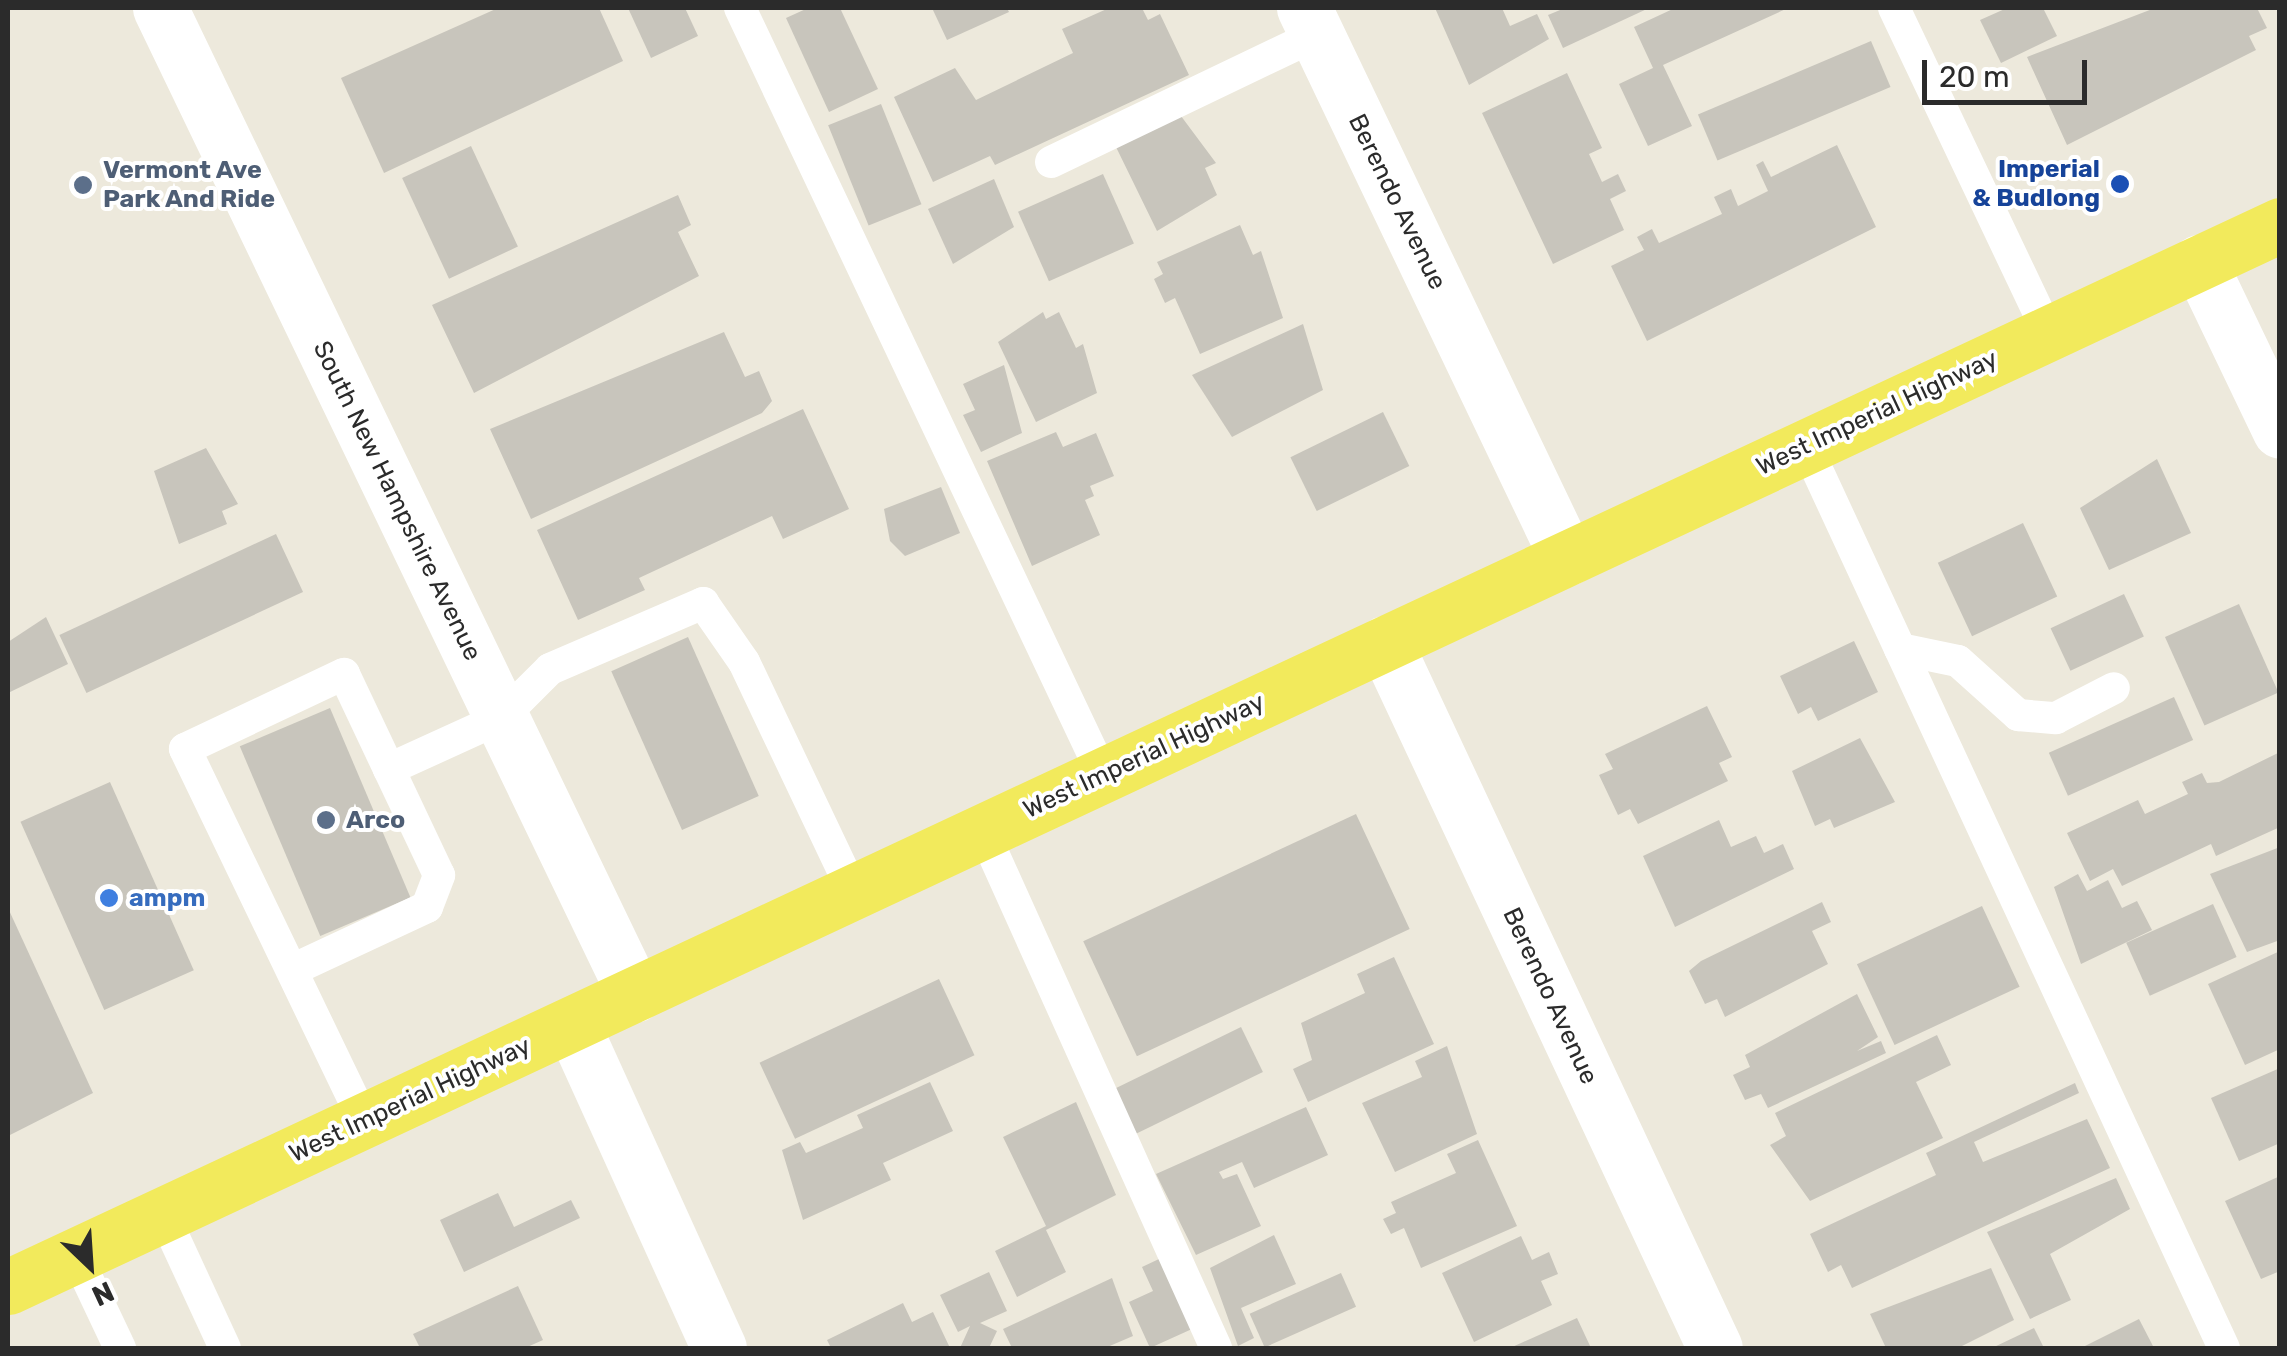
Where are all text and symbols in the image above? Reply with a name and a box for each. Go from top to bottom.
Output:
scale bar [1927,40,2092,102]
text: 20 m [1939,59,2010,95]
street label: Berendo Avenue [1341,109,1453,295]
place label: Imperial & Budlong [1972,155,2100,214]
place label: Vermont Ave Park And Ride [103,156,276,215]
marker: Imperial & Budlong [2109,173,2131,195]
marker: Vermont Ave Park And Ride [72,174,94,196]
street label: South New Hampshire Avenue [306,336,488,666]
street label: West Imperial Highway [1752,344,2002,482]
street label: West Imperial Highway [1019,687,1269,825]
place label: Arco [346,805,405,835]
marker: Arco [315,809,337,831]
place label: ampm [129,883,205,913]
marker: ampm [98,887,120,909]
street label: Berendo Avenue [1496,903,1604,1089]
street label: West Imperial Highway [285,1031,535,1169]
north arrow [40,1216,140,1316]
text: N [87,1274,119,1313]

